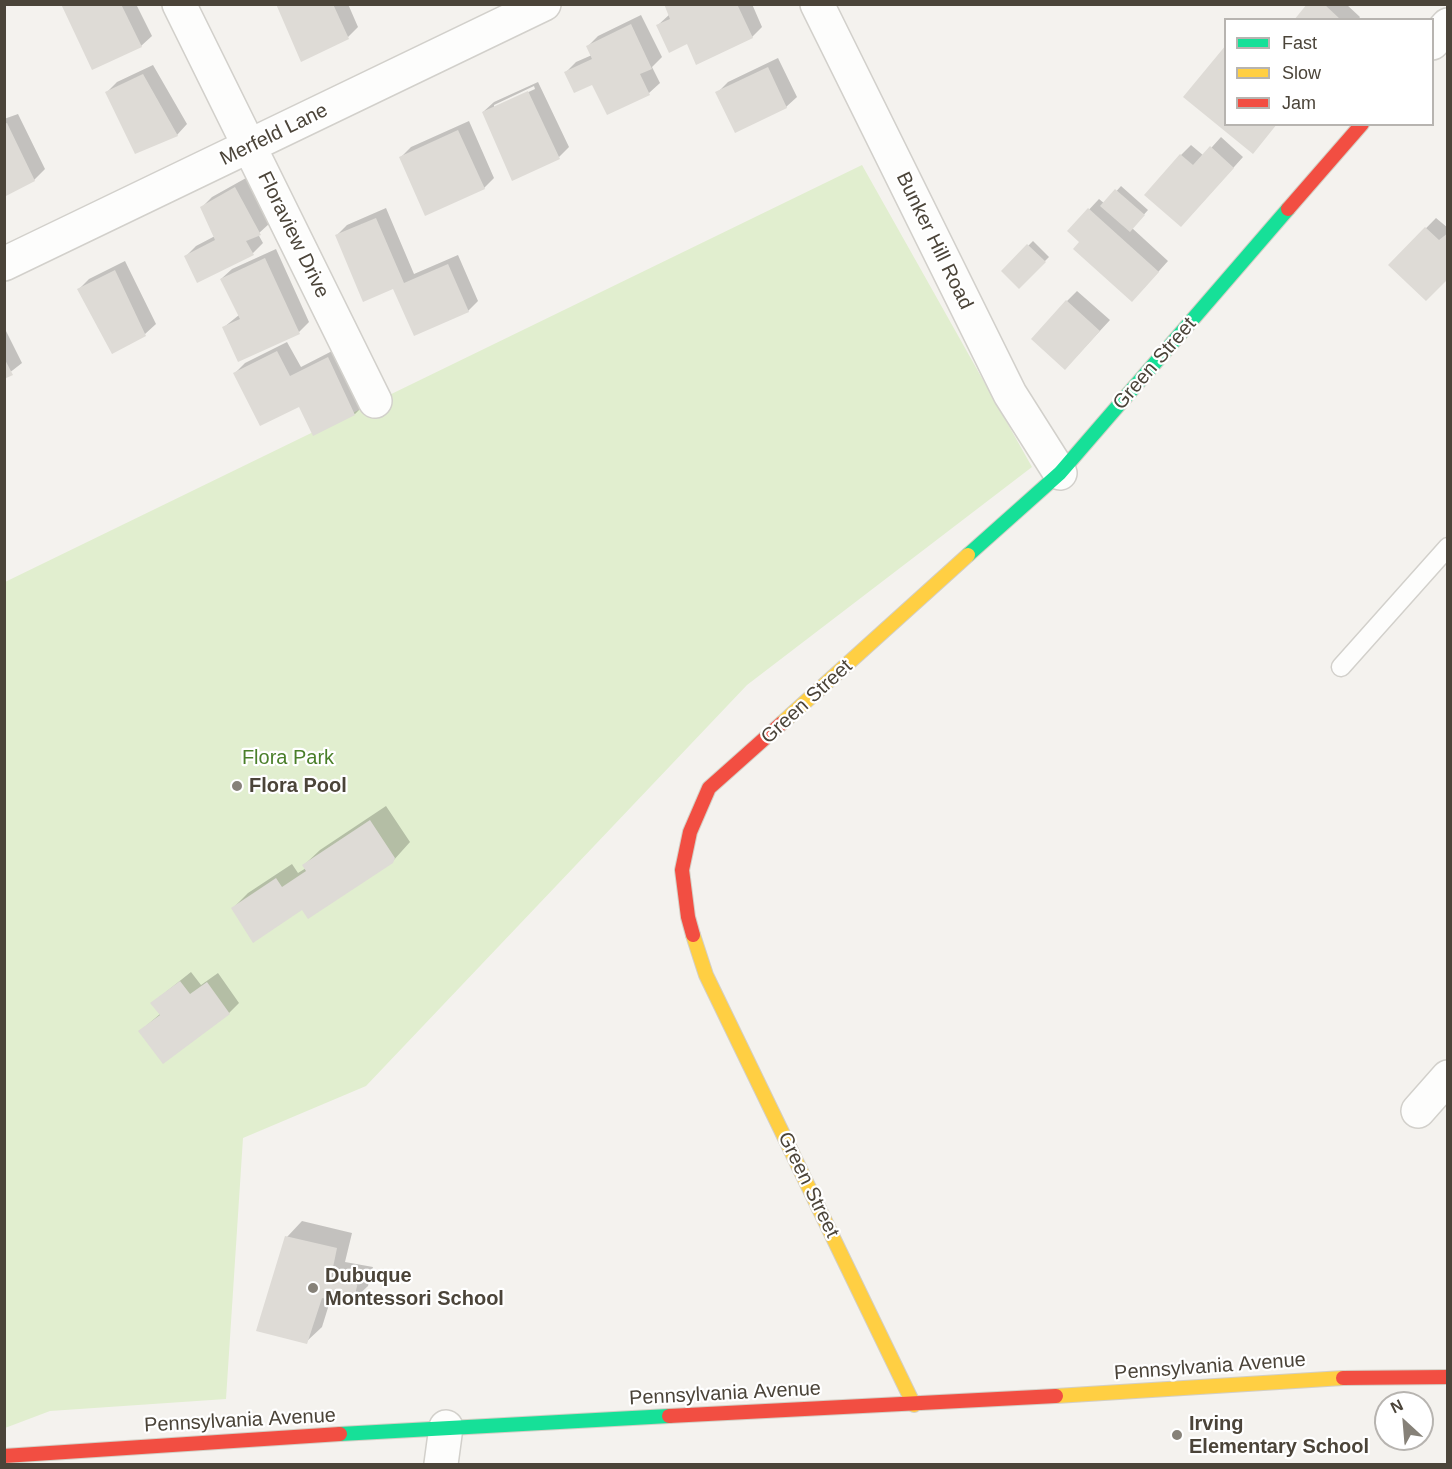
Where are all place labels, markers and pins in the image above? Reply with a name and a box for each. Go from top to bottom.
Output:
place label: Flora Pool [249,774,347,798]
marker: Flora Pool [230,779,244,793]
place label: Dubuque Montessori School [325,1264,504,1311]
marker: Dubuque Montessori School [306,1281,320,1295]
place label: Irving Elementary School [1189,1412,1369,1459]
marker: Irving Elementary School [1170,1428,1184,1442]

